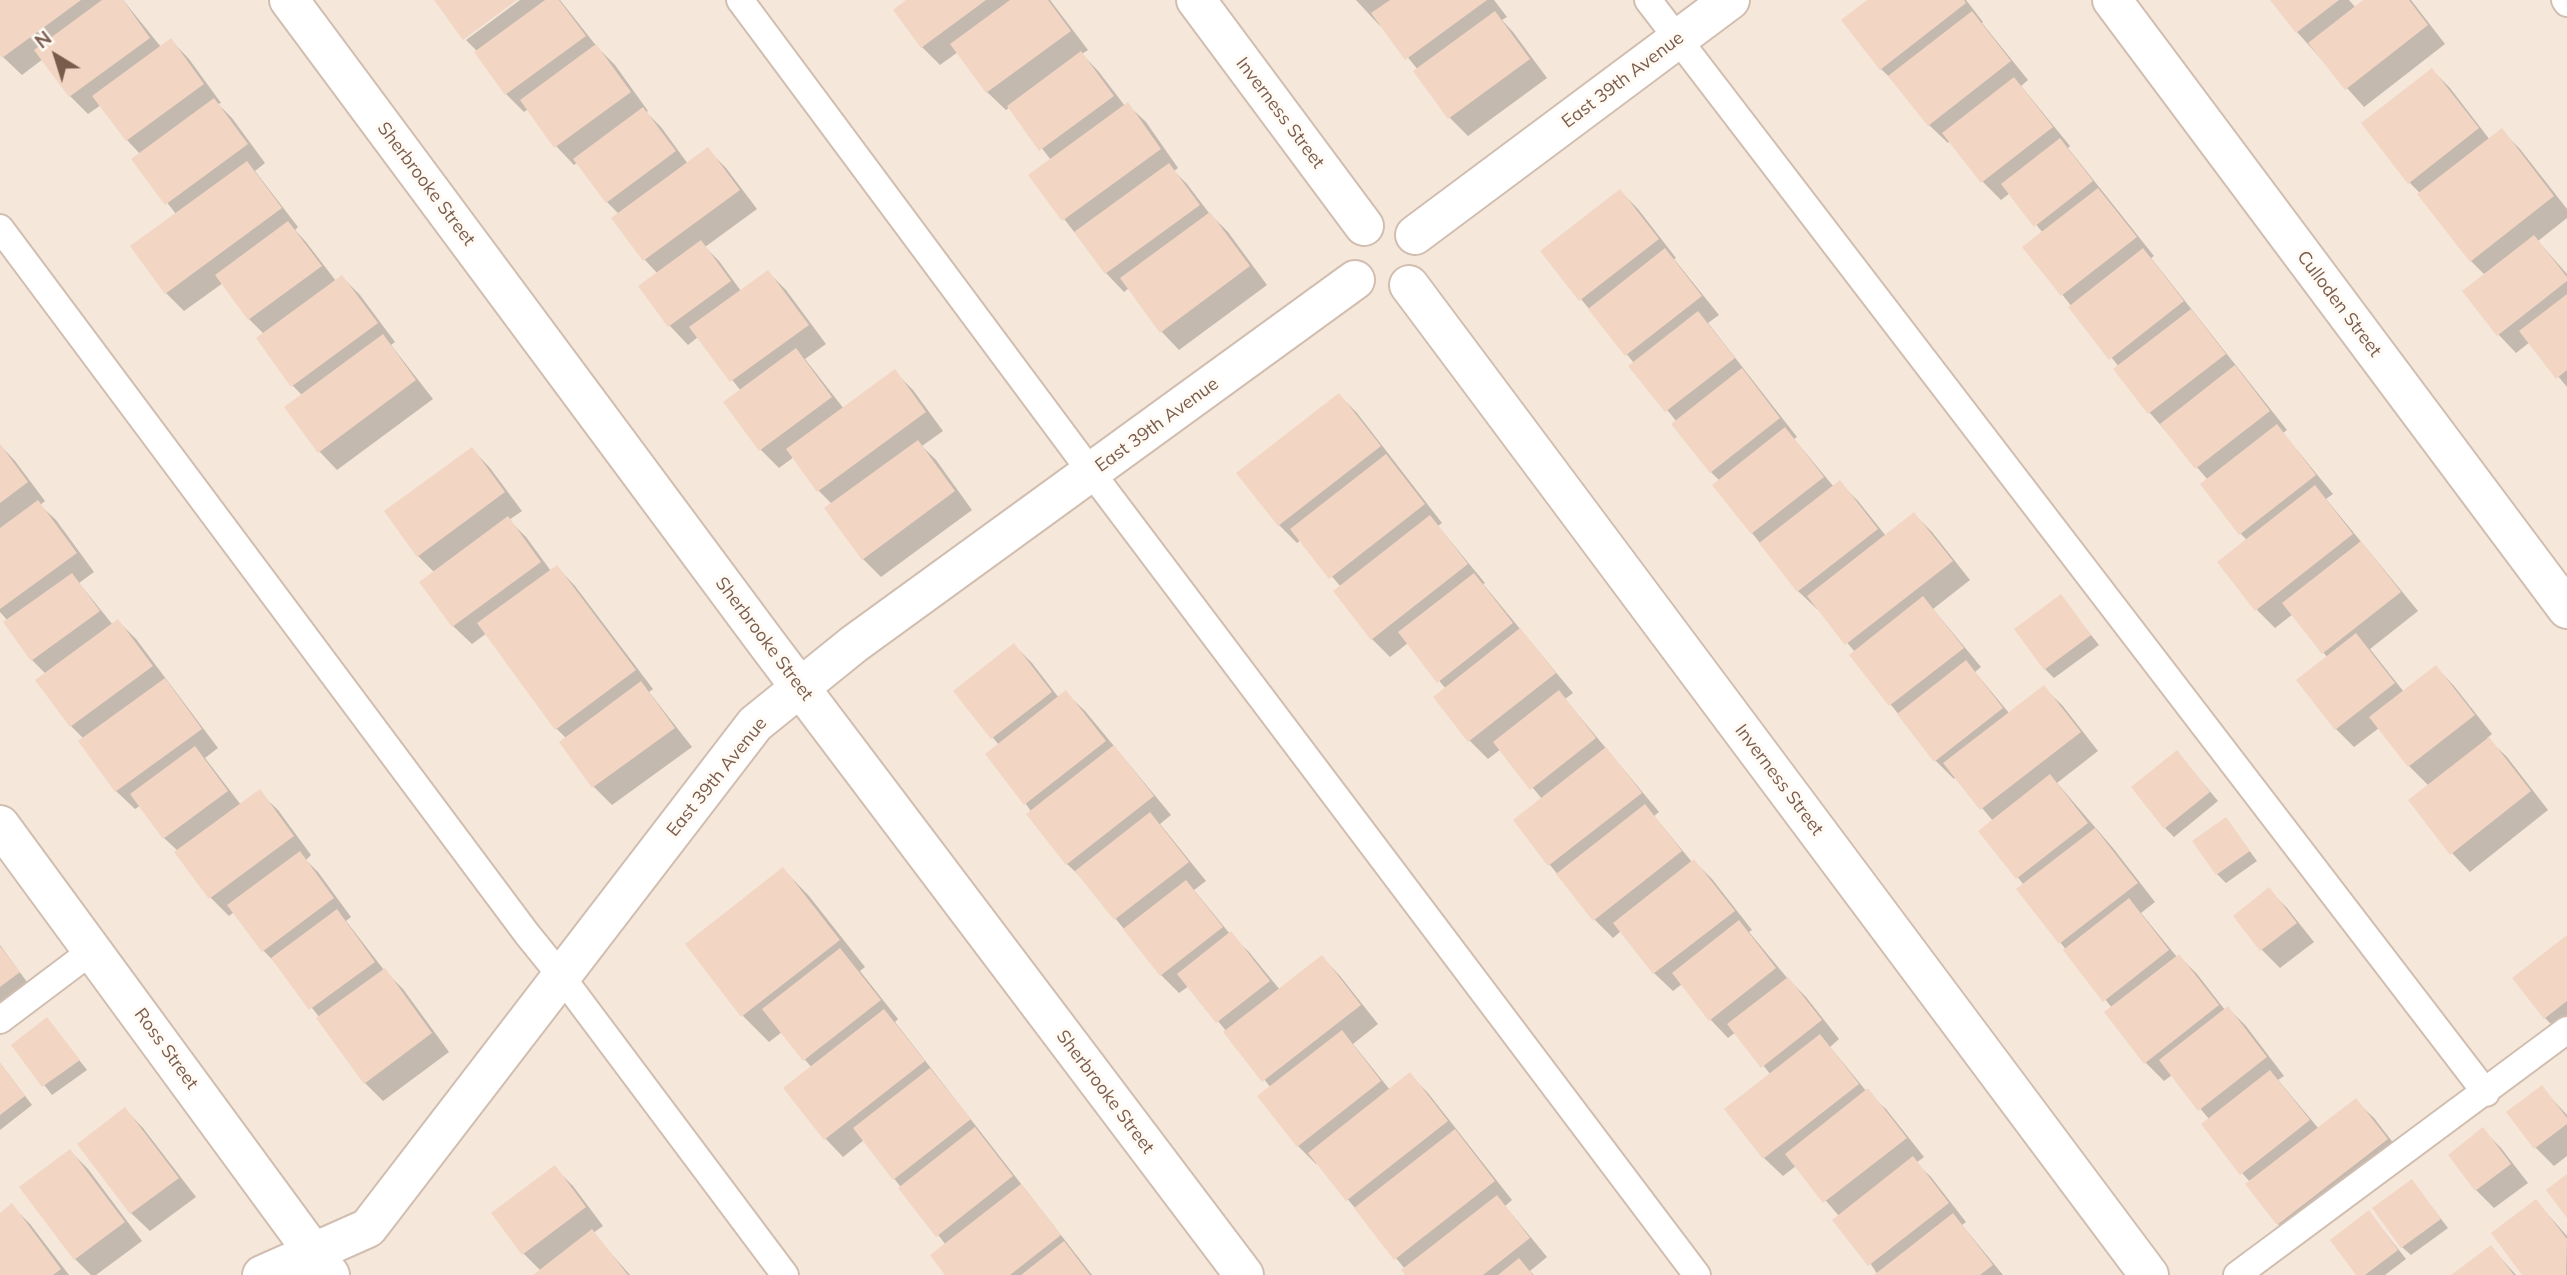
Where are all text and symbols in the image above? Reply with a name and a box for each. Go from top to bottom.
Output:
north arrow [21,21,91,91]
text: N [30,26,56,53]
street label: East 39th Avenue [1558,27,1688,133]
street label: Inverness Street [1231,53,1329,173]
street label: Sherbrooke Street [372,118,480,250]
street label: Culloden Street [2292,247,2386,361]
street label: East 39th Avenue [1091,373,1223,477]
street label: Sherbrooke Street [710,573,818,705]
street label: East 39th Avenue [662,713,772,841]
street label: Inverness Street [1730,720,1828,840]
street label: Ross Street [129,1004,203,1094]
street label: Sherbrooke Street [1051,1026,1159,1158]

